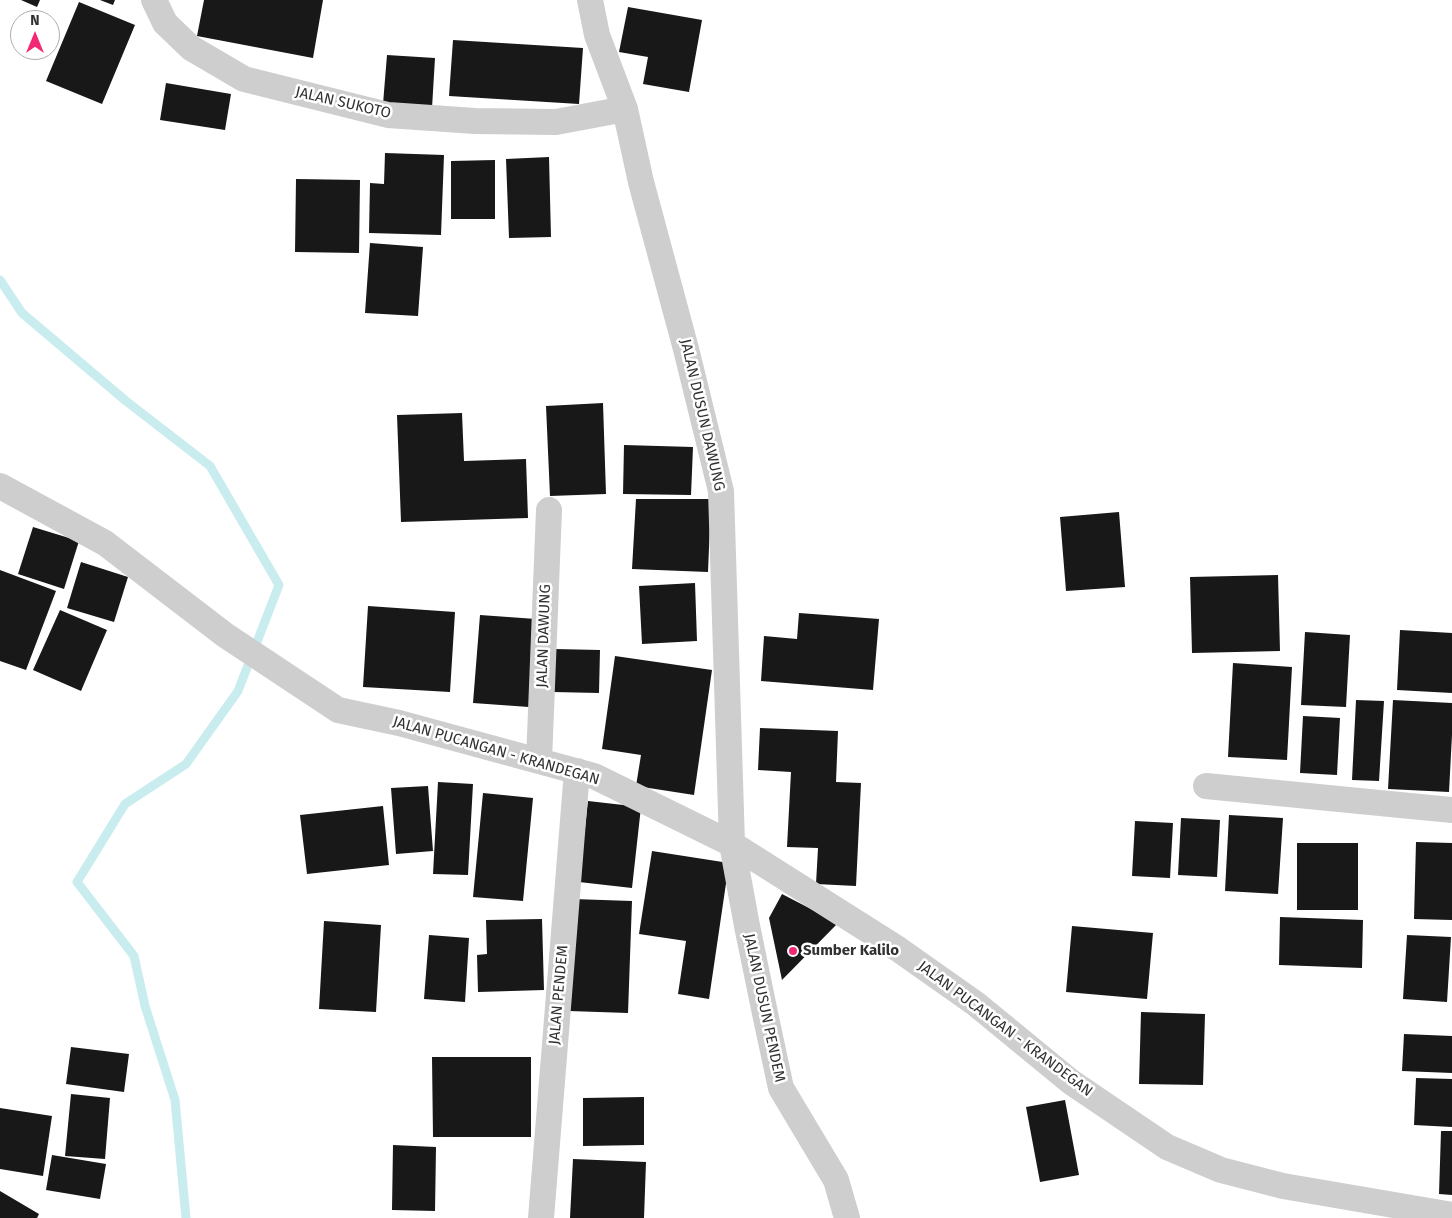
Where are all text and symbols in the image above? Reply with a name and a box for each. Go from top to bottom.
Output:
north arrow [10,10,60,60]
text: N [30,12,40,29]
street label: JALAN SUKOTO [293,83,393,123]
street label: JALAN DUSUN DAWUNG [676,337,728,493]
street label: JALAN DAWUNG [533,584,555,688]
street label: JALAN PUCANGAN - KRANDEGAN [391,713,601,789]
street label: JALAN DUSUN PENDEM [739,932,789,1084]
place label: Sumber Kalilo [803,942,899,960]
street label: JALAN PENDEM [546,945,572,1045]
marker: Sumber Kalilo [787,945,799,957]
street label: JALAN PUCANGAN - KRANDEGAN [914,957,1096,1101]

